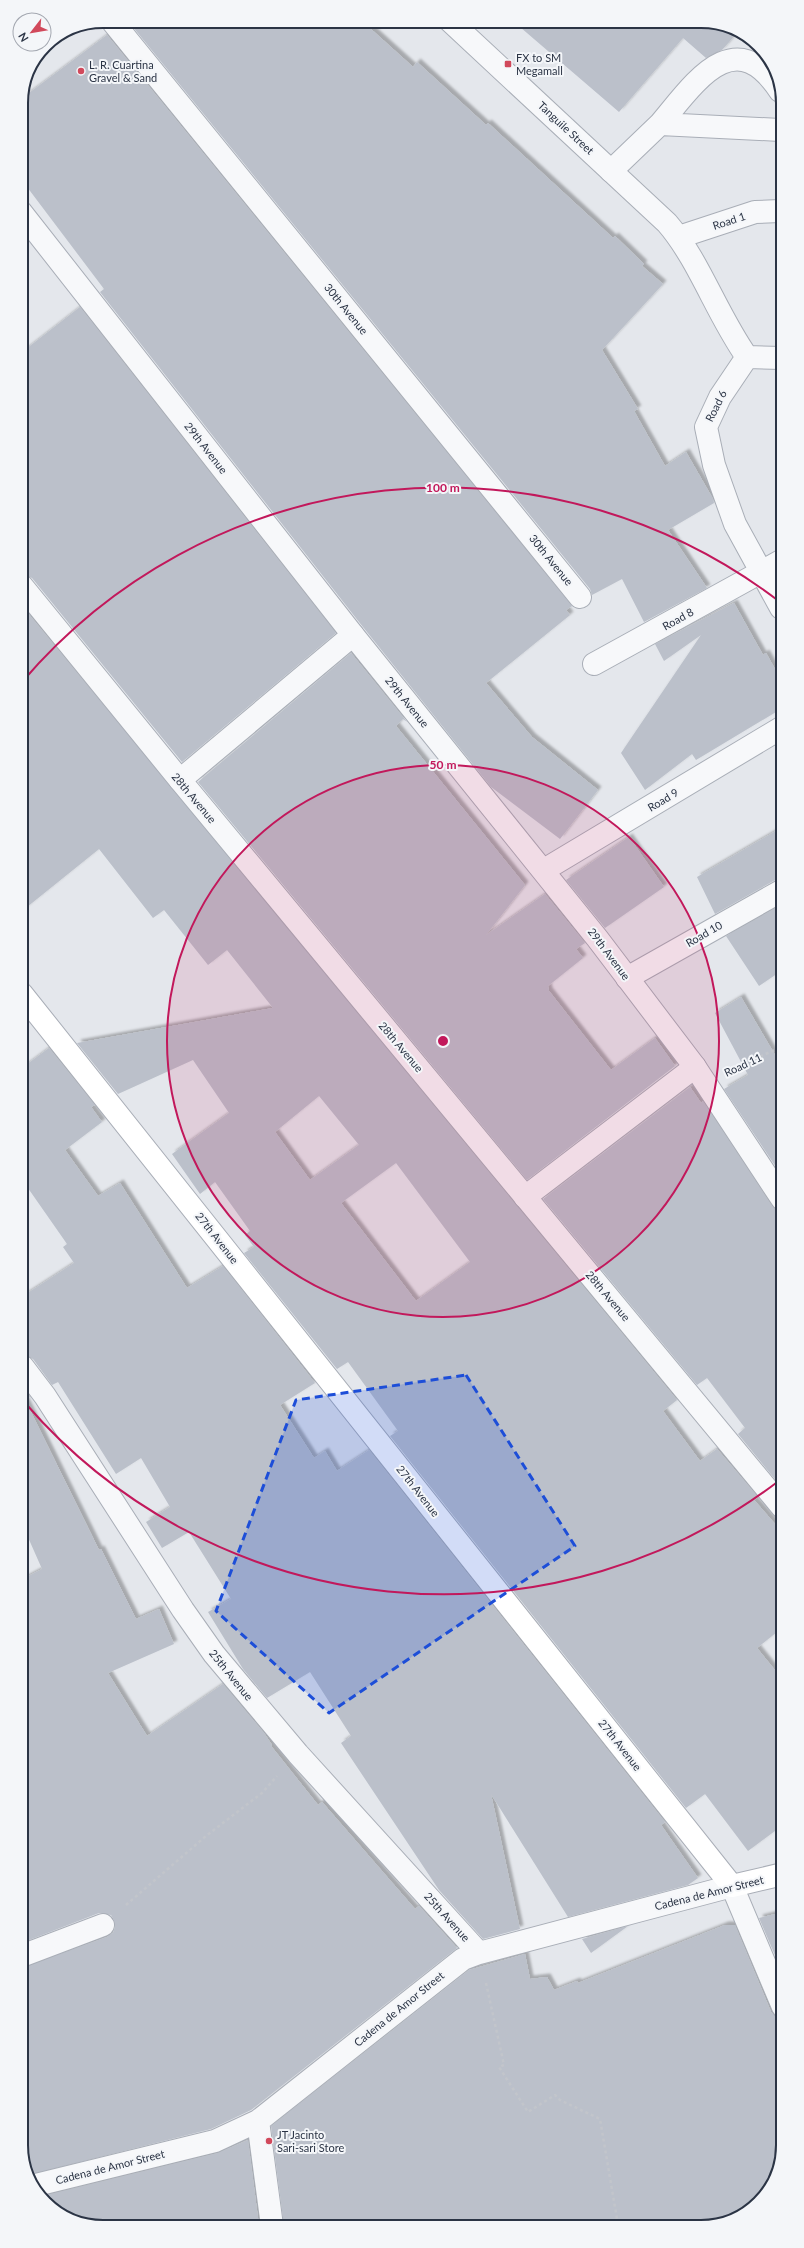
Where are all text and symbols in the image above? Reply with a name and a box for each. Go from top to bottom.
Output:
north arrow [12,12,52,52]
text: N [15,30,31,44]
place label: FX to SM Megamall [516,51,563,77]
place label: L. R. Cuartina Gravel & Sand [89,58,157,84]
marker: FX to SM Megamall [503,59,513,69]
marker: L. R. Cuartina Gravel & Sand [76,66,86,76]
street label: Tanguile Street [536,98,597,157]
street label: Road 1 [711,209,747,232]
street label: 30th Avenue [322,281,371,337]
street label: Road 6 [702,388,729,424]
street label: 29th Avenue [182,419,231,476]
text: 100 m [426,480,460,495]
street label: 30th Avenue [527,532,576,588]
street label: Road 8 [660,605,696,632]
street label: 29th Avenue [383,674,432,730]
text: 50 m [430,757,456,772]
street label: 28th Avenue [170,770,219,826]
street label: Road 9 [645,785,680,814]
street label: Road 10 [683,918,725,949]
street label: 29th Avenue [586,925,633,982]
street label: 28th Avenue [377,1019,426,1075]
centre of rings [436,1034,450,1048]
street label: Road 11 [722,1050,764,1079]
street label: 27th Avenue [193,1209,242,1266]
street label: 28th Avenue [584,1268,633,1324]
street label: 27th Avenue [394,1462,443,1519]
street label: 25th Avenue [207,1647,256,1703]
street label: 27th Avenue [596,1716,645,1773]
street label: Cadena de Amor Street [653,1873,765,1912]
street label: 25th Avenue [422,1889,473,1944]
street label: Cadena de Amor Street [351,1968,446,2049]
place label: JT Jacinto Sari-sari Store [277,2128,344,2154]
marker: JT Jacinto Sari-sari Store [264,2136,274,2146]
street label: Cadena de Amor Street [54,2147,166,2186]

